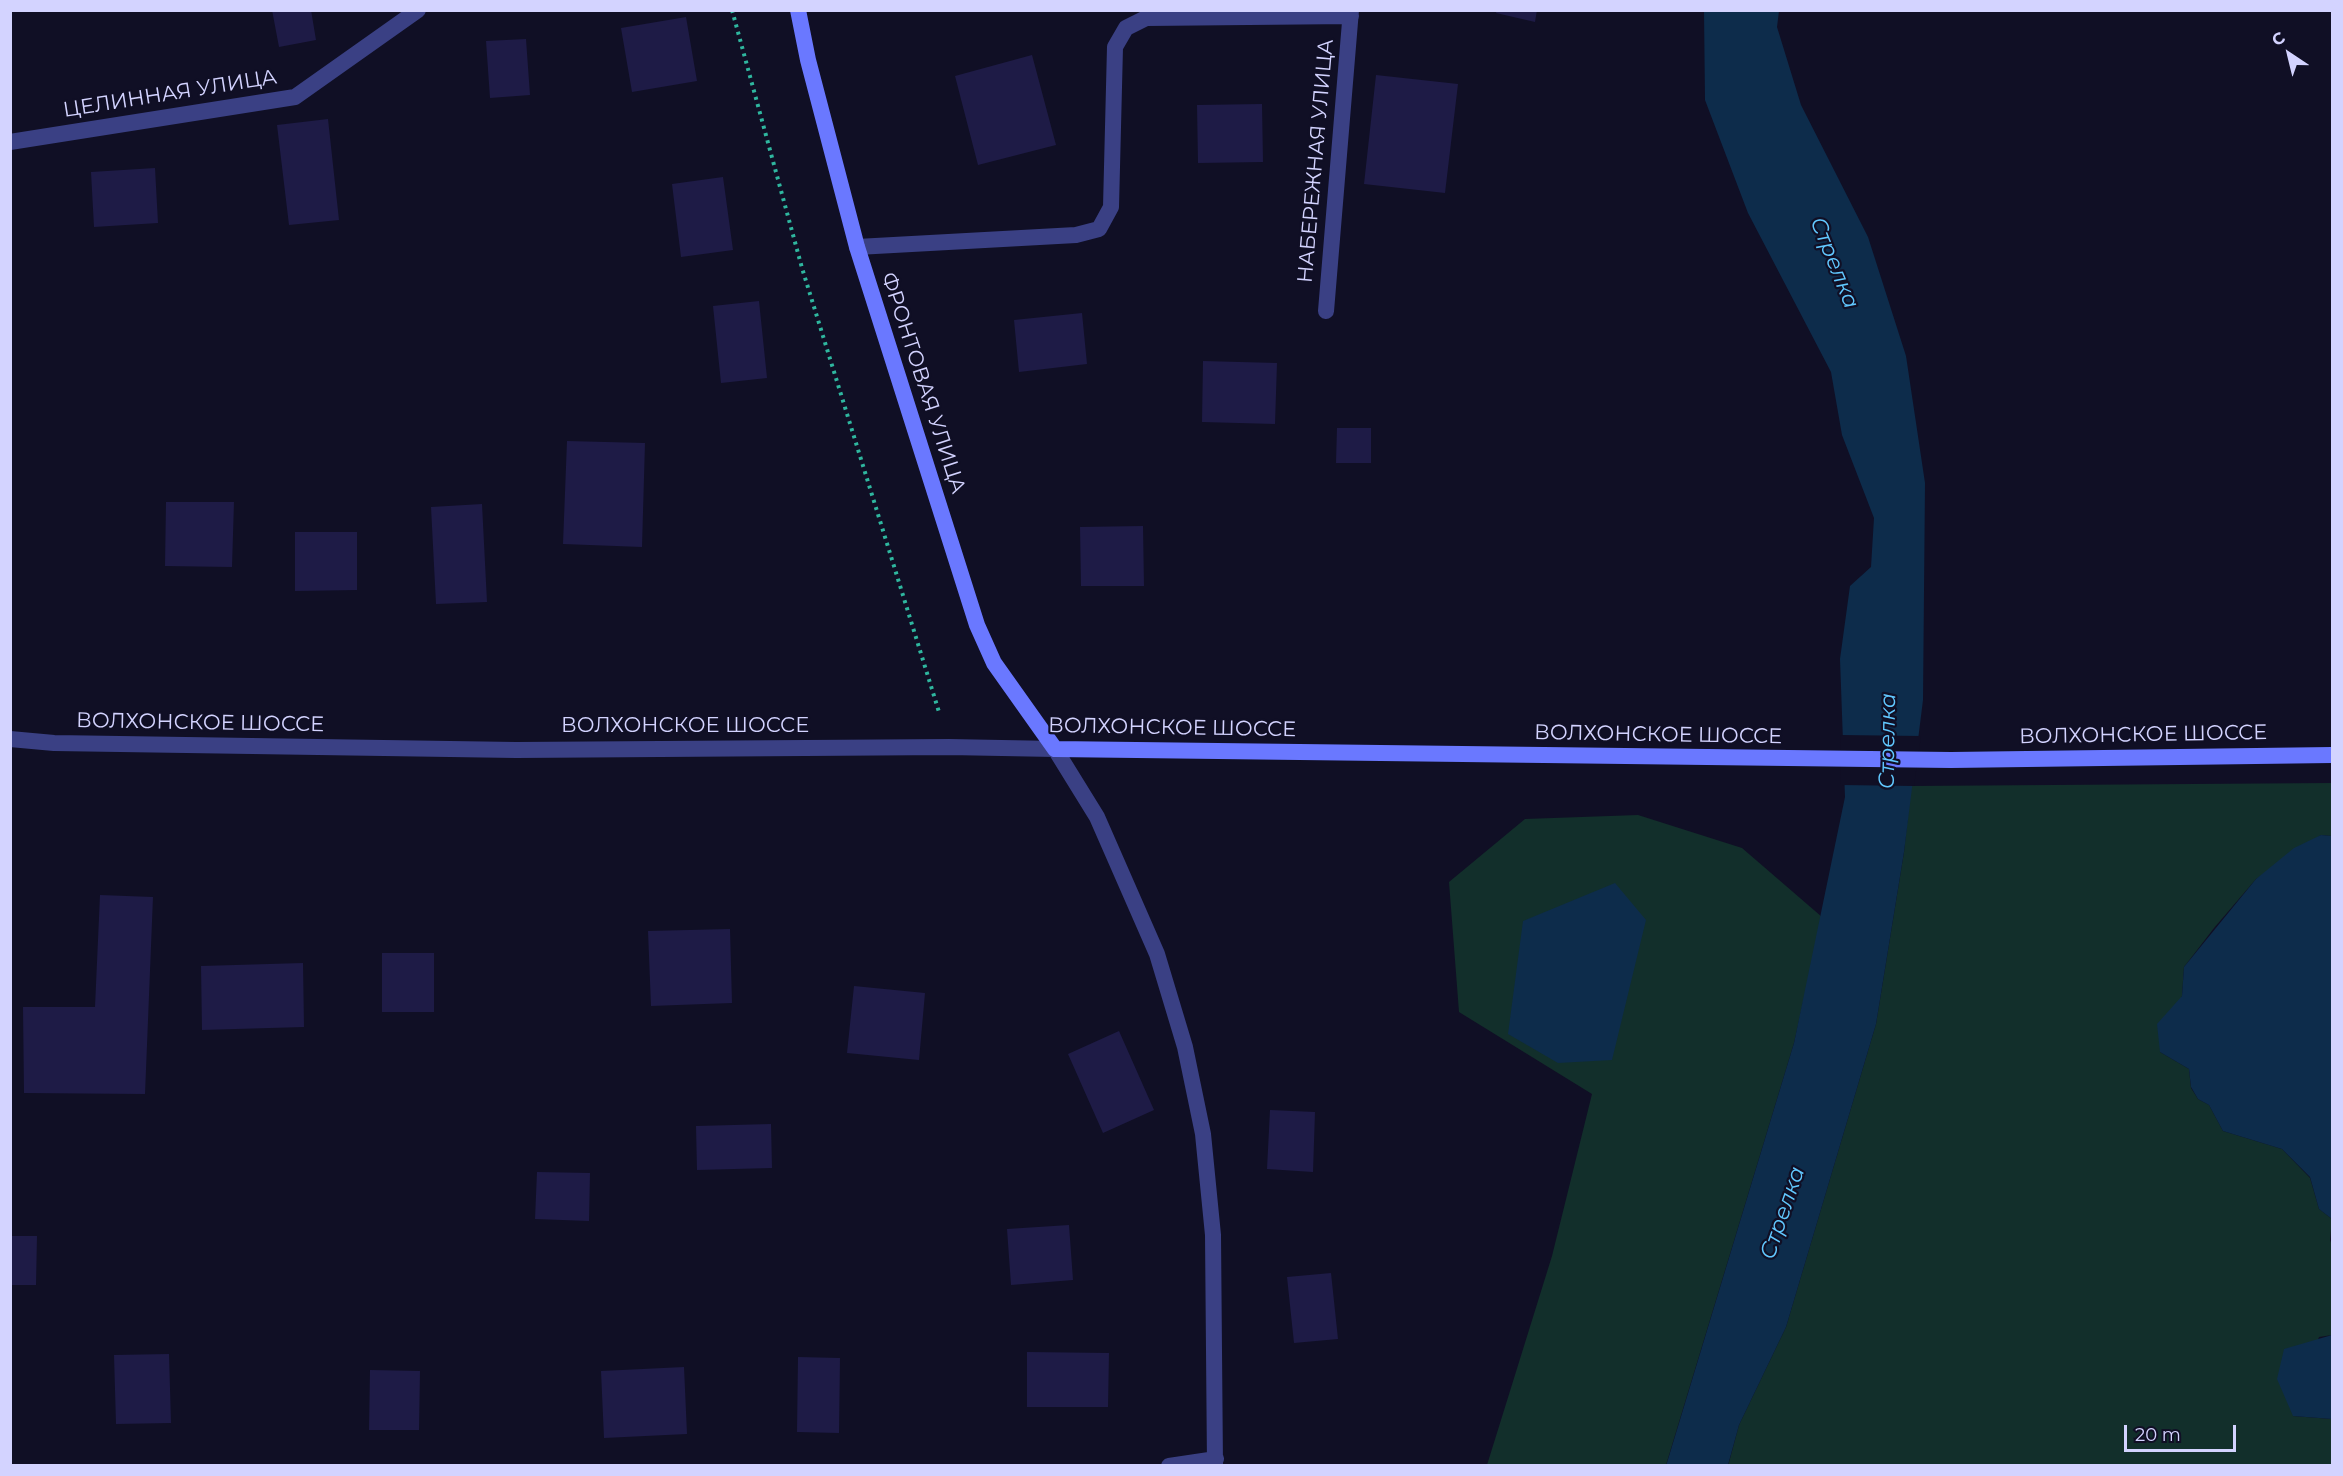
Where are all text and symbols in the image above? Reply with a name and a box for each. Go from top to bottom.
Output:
north arrow [2259,24,2319,84]
text: С [2268,28,2289,50]
street label: НАБЕРЕЖНАЯ УЛИЦА [1293,38,1339,284]
street label: ЦЕЛИННАЯ УЛИЦА [61,65,279,123]
water label: Стрелка [1804,213,1864,313]
street label: ФРОНТОВАЯ УЛИЦА [875,269,971,497]
water label: Стрелка [1874,693,1902,789]
street label: ВОЛХОНСКОЕ ШОССЕ [76,708,324,738]
street label: ВОЛХОНСКОЕ ШОССЕ [561,713,809,739]
street label: ВОЛХОНСКОЕ ШОССЕ [1048,713,1296,743]
street label: ВОЛХОНСКОЕ ШОССЕ [1534,720,1782,750]
street label: ВОЛХОНСКОЕ ШОССЕ [2019,720,2267,750]
water label: Стрелка [1755,1163,1811,1263]
scale bar [2127,1413,2240,1451]
text: 20 m [2135,1424,2181,1446]

